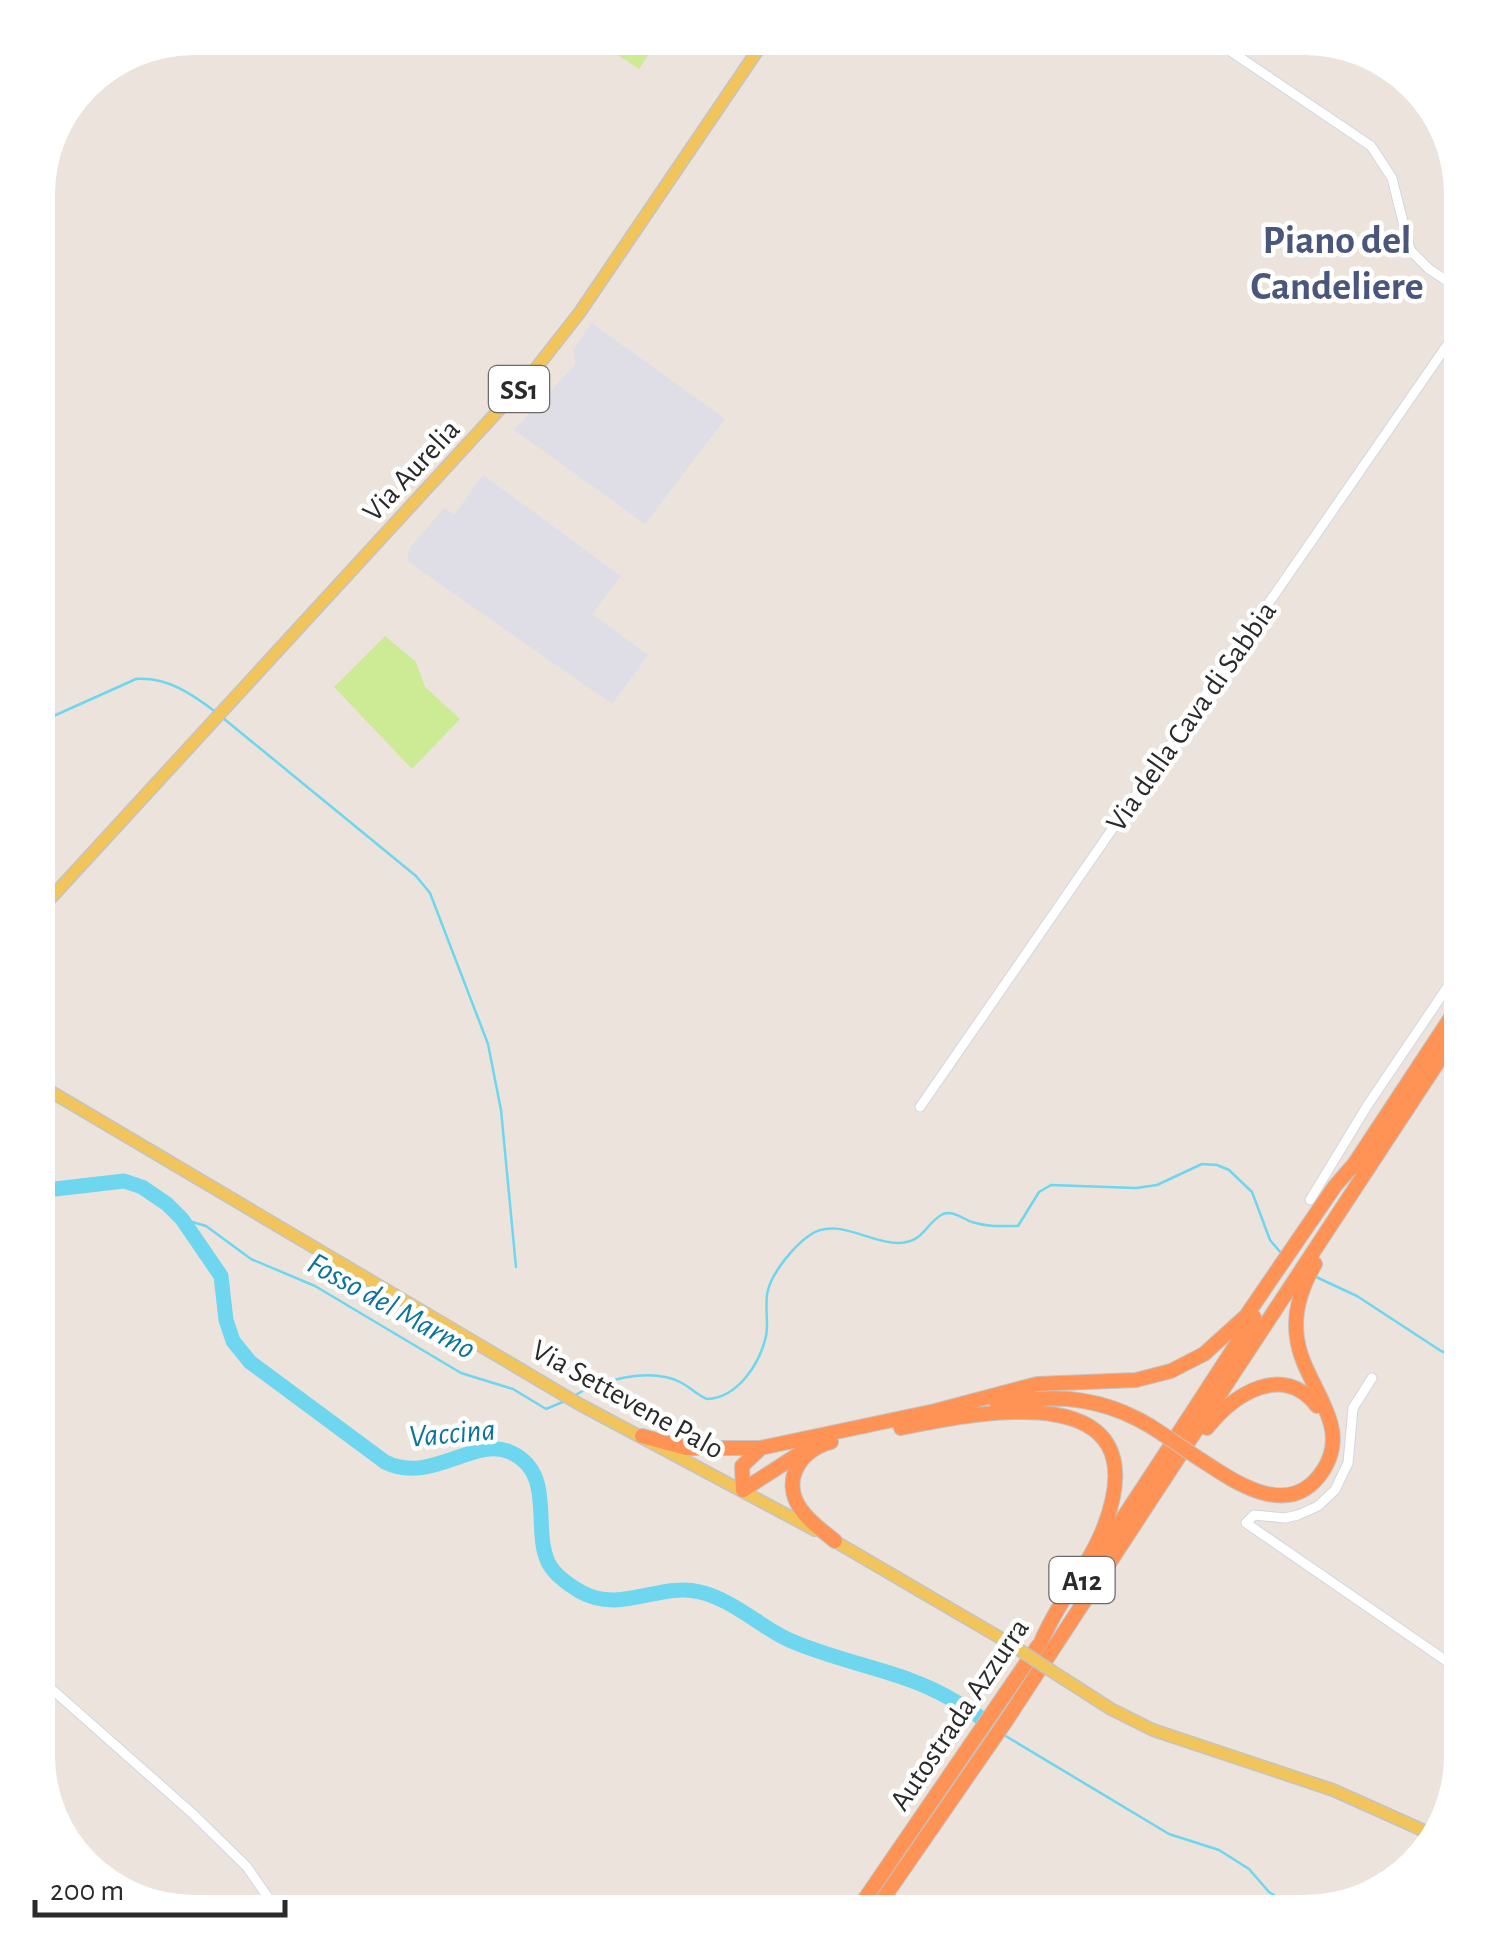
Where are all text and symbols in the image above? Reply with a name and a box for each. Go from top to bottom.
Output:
district label: Piano del Candeliere [1250,221,1424,307]
road number: SS1 [489,366,549,412]
street label: Via Aurelia [358,414,466,527]
street label: Via della Cava di Sabbia [1101,596,1282,837]
water label: Fosso del Marmo [302,1247,481,1365]
street label: Via Settevene Palo [527,1335,728,1465]
water label: Vaccina [407,1413,497,1453]
road number: A12 [1050,1557,1114,1603]
street label: Autostrada Azzurra [885,1613,1035,1816]
scale bar [35,1855,285,1917]
text: 200 m [50,1876,124,1906]

